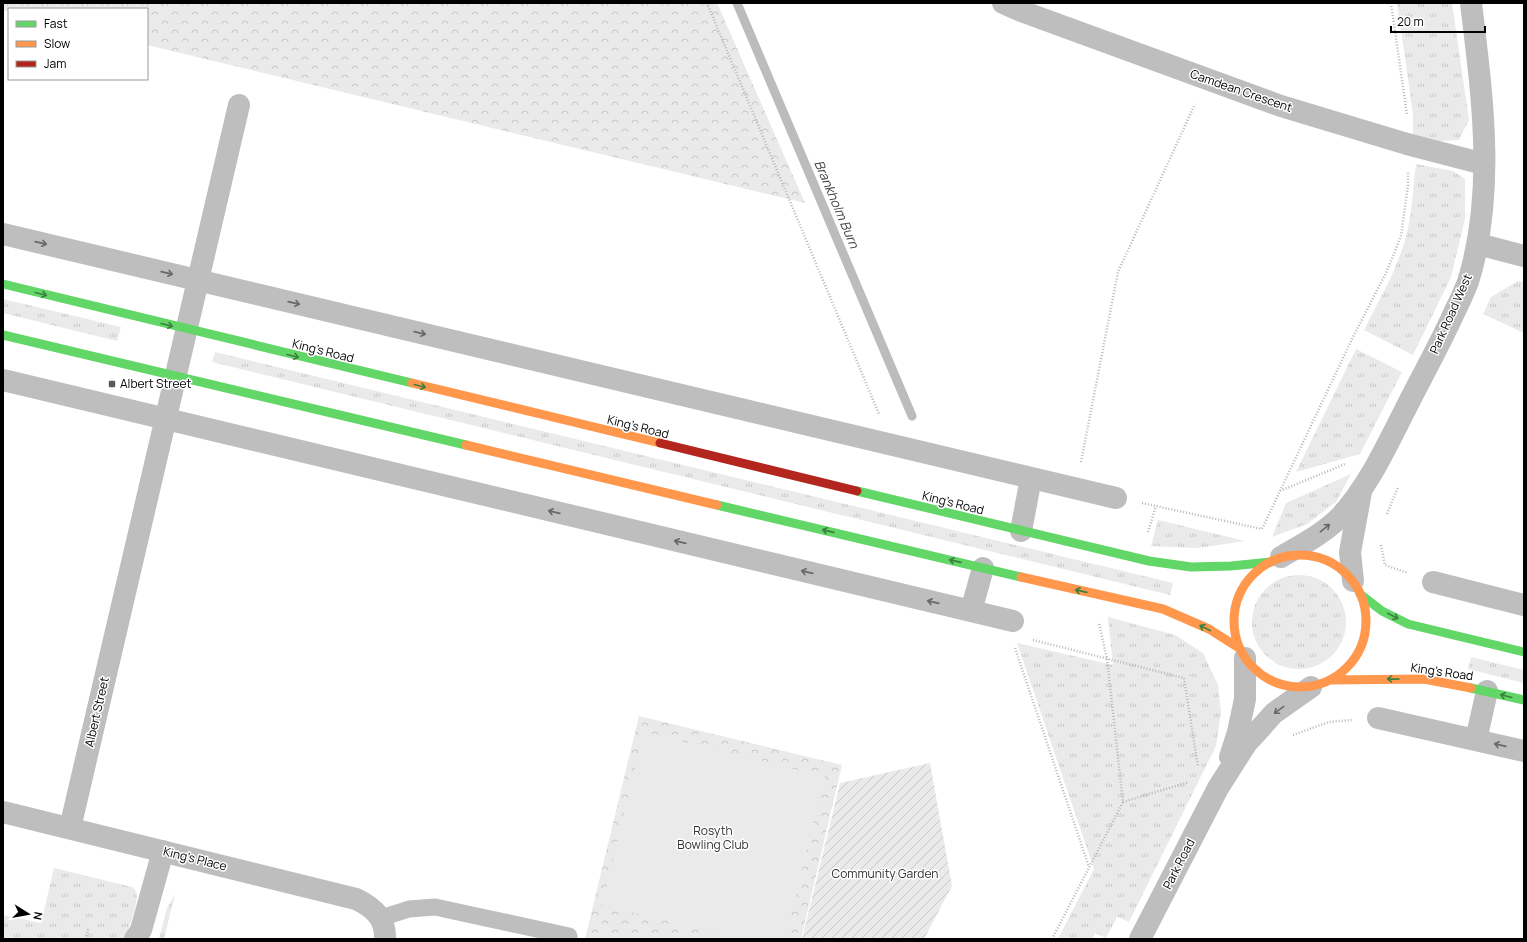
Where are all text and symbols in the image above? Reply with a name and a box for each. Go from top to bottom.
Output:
legend [8,8,148,80]
scale bar [1391,8,1485,34]
text: 20 m [1397,13,1424,30]
text: Fast [44,15,68,32]
text: Slow [44,35,70,52]
text: Jam [44,55,66,72]
street label: Camdean Crescent [1188,65,1295,116]
water label: Brankholm Burn [810,157,864,252]
one-way arrow [34,240,47,247]
one-way arrow [161,269,174,277]
street label: Park Road West [1425,271,1476,356]
one-way arrow [34,290,47,298]
one-way arrow [287,300,300,307]
one-way arrow [160,322,173,329]
one-way arrow [414,329,427,337]
street label: King's Road [291,335,356,366]
one-way arrow [287,352,300,360]
place label: Albert Street [120,375,191,392]
marker: Albert Street [107,379,117,389]
one-way arrow [413,383,426,391]
street label: King's Road [606,411,671,442]
street label: King's Road [921,487,986,518]
one-way arrow [548,507,561,515]
one-way arrow [1320,524,1331,533]
one-way arrow [822,527,835,535]
one-way arrow [674,537,687,545]
one-way arrow [949,557,962,565]
one-way arrow [800,568,813,575]
one-way arrow [1075,587,1088,595]
one-way arrow [927,598,940,606]
one-way arrow [1386,613,1398,620]
one-way arrow [1200,624,1212,631]
street label: King's Road [1410,659,1474,684]
street label: Albert Street [80,675,113,749]
one-way arrow [1387,675,1400,683]
one-way arrow [1499,691,1512,699]
one-way arrow [1273,706,1284,714]
one-way arrow [1494,741,1507,749]
park label: Rosyth Bowling Club [677,822,749,853]
street label: Park Road [1159,836,1199,892]
street label: King's Place [162,842,229,875]
park label: Community Garden [832,865,938,882]
north arrow [8,894,48,934]
text: N [30,911,46,921]

